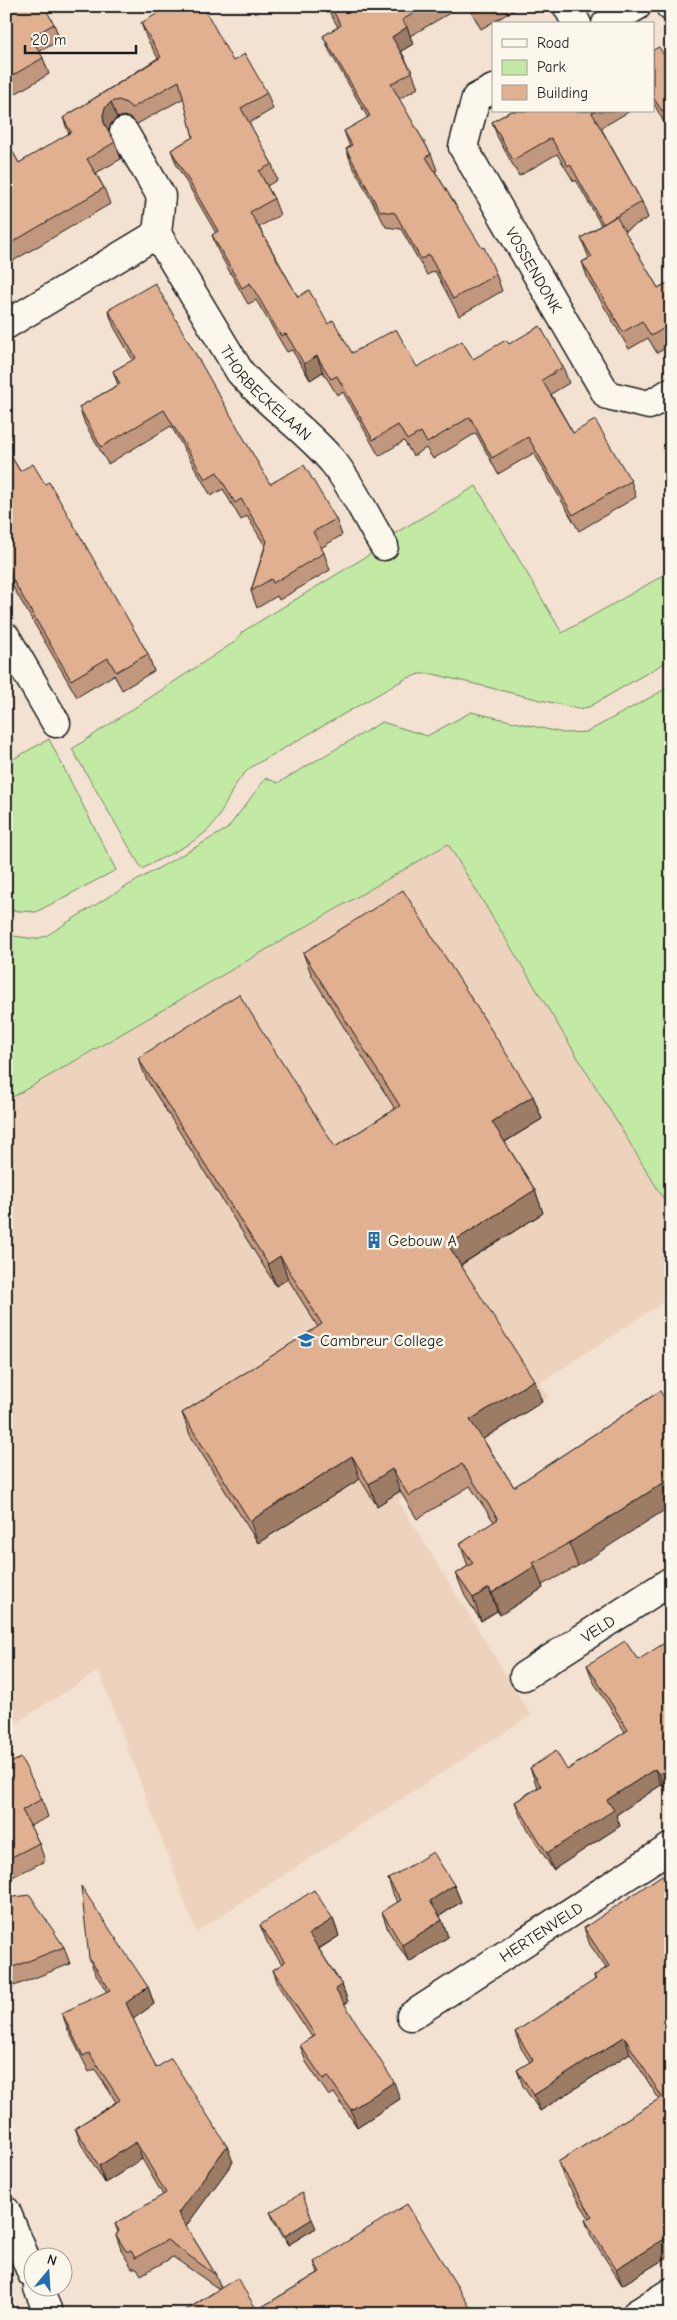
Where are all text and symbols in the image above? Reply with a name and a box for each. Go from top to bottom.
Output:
scale bar [25,22,136,54]
legend [492,22,654,112]
text: 20 m [32,31,66,49]
text: Road [537,34,569,52]
text: Park [537,58,566,76]
text: Building [537,84,588,102]
street label: VOSSENDONK [502,224,565,316]
street label: THORBECKELAAN [216,342,315,444]
building icon: Gebouw A [364,1230,384,1250]
place label: Gebouw A [388,1232,457,1250]
school or university icon: Cambreur College [296,1330,316,1350]
place label: Cambreur College [320,1332,444,1350]
street label: VELD [578,1612,619,1646]
street label: HERTENVELD [496,1899,587,1966]
north arrow [22,2248,72,2298]
text: N [45,2251,59,2270]

